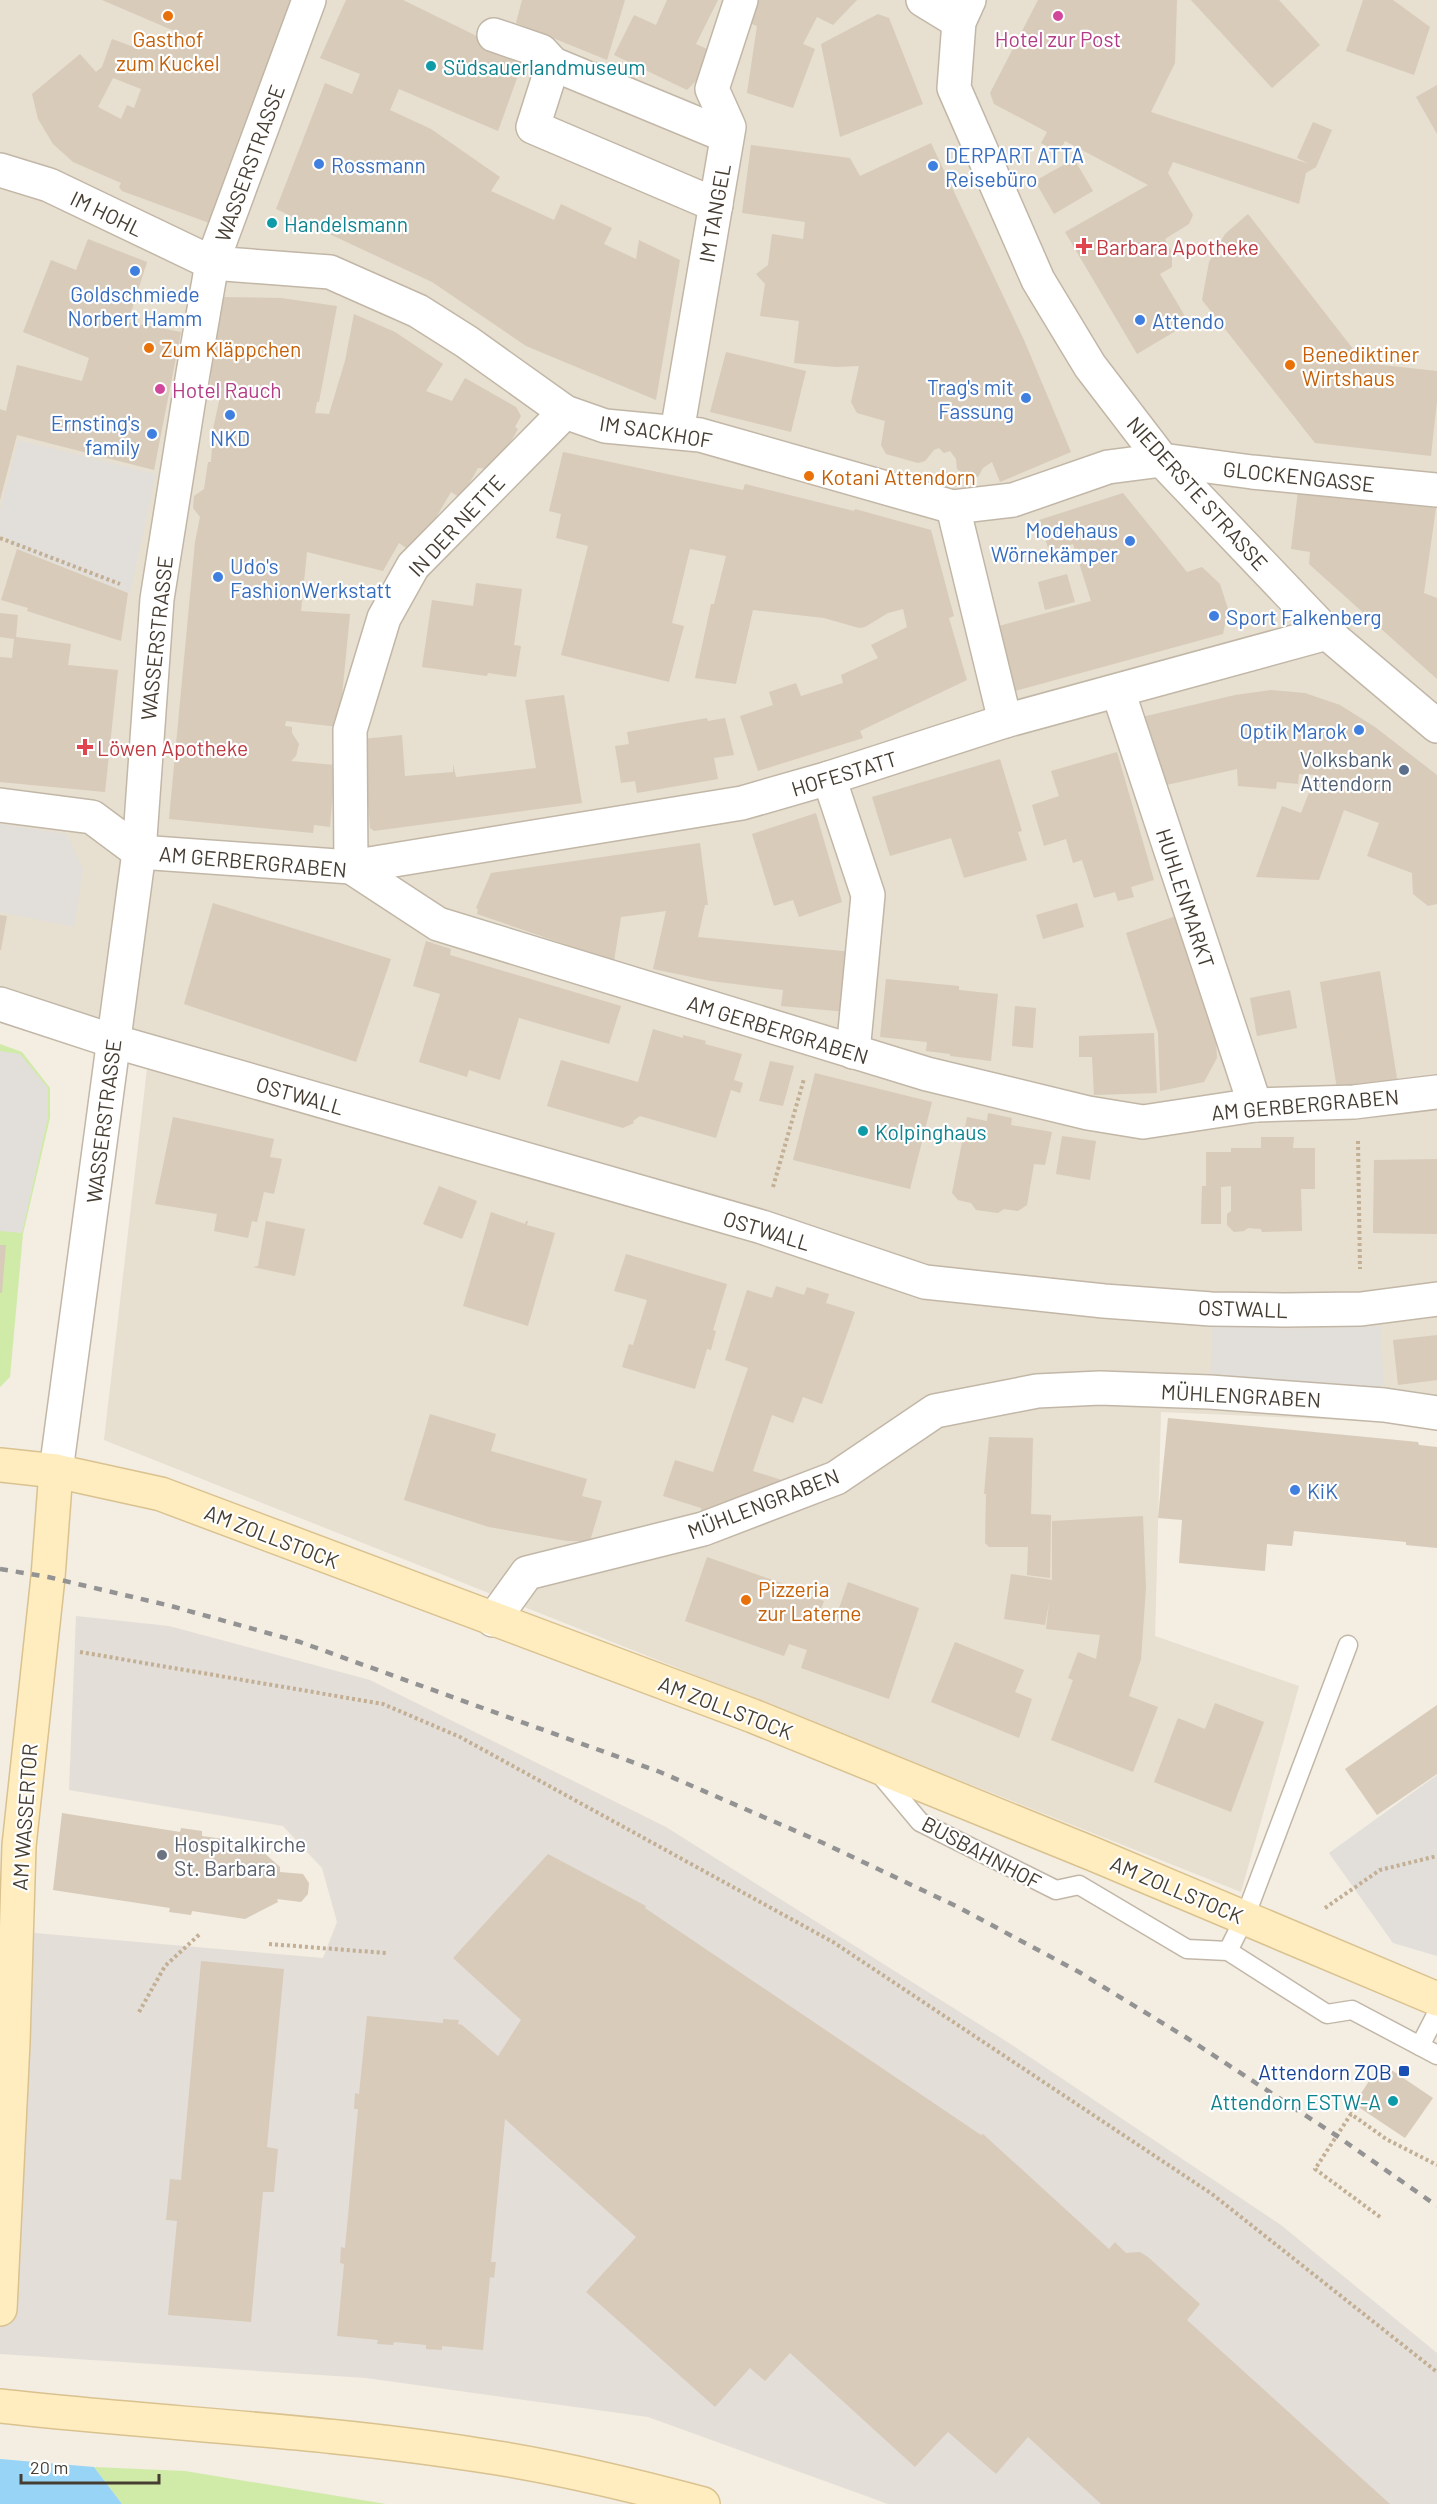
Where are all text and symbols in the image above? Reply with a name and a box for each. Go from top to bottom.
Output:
marker: Gasthof zum Kuckel [161,9,175,23]
marker: Hotel zur Post [1051,9,1065,23]
place label: Gasthof zum Kuckel [116,26,220,75]
place label: Hotel zur Post [995,26,1121,51]
place label: Südsauerlandmuseum [443,54,646,79]
marker: Südsauerlandmuseum [424,59,438,73]
street label: WASSERSTRASSE [209,81,289,245]
place label: DERPART ATTA Reisebüro [945,142,1084,191]
place label: Rossmann [331,152,426,177]
marker: Rossmann [312,157,326,171]
marker: DERPART ATTA Reisebüro [926,159,940,173]
street label: IM TANGEL [693,162,735,264]
street label: IM HOHL [67,185,147,241]
place label: Handelsmann [284,211,408,236]
marker: Handelsmann [265,216,279,230]
place label: Barbara Apotheke [1096,234,1259,259]
marker: Barbara Apotheke [1077,239,1091,253]
marker: Goldschmiede Norbert Hamm [128,264,142,278]
place label: Goldschmiede Norbert Hamm [68,281,202,330]
place label: Attendo [1152,308,1225,333]
marker: Attendo [1133,313,1147,327]
place label: Zum Kläppchen [161,336,301,361]
marker: Zum Kläppchen [142,341,156,355]
place label: Benediktiner Wirtshaus [1302,341,1419,390]
marker: Benediktiner Wirtshaus [1283,358,1297,372]
place label: Trag's mit Fassung [927,374,1014,423]
place label: Hotel Rauch [172,377,282,402]
marker: Hotel Rauch [153,382,167,396]
marker: Trag's mit Fassung [1019,391,1033,405]
marker: NKD [223,408,237,422]
place label: Ernsting's family [51,410,140,459]
street label: IM SACKHOF [598,410,714,452]
street label: NIEDERSTE STRASSE [1122,411,1274,575]
place label: NKD [210,425,250,450]
marker: Ernsting's family [145,427,159,441]
street label: GLOCKENGASSE [1222,456,1376,496]
place label: Kotani Attendorn [821,464,976,489]
street label: IN DER NETTE [403,469,509,581]
marker: Kotani Attendorn [802,469,816,483]
place label: Modehaus Wörnekämper [991,517,1118,566]
marker: Modehaus Wörnekämper [1123,534,1137,548]
place label: Udo's FashionWerkstatt [230,553,392,602]
street label: WASSERSTRASSE [135,555,177,721]
marker: Udo's FashionWerkstatt [211,570,225,584]
place label: Sport Falkenberg [1226,604,1382,629]
marker: Sport Falkenberg [1207,609,1221,623]
place label: Optik Marok [1239,718,1347,743]
marker: Optik Marok [1352,723,1366,737]
place label: Löwen Apotheke [97,735,248,760]
marker: Löwen Apotheke [78,740,92,754]
street label: HOFESTATT [788,745,900,801]
place label: Volksbank Attendorn [1300,746,1392,795]
marker: Volksbank Attendorn [1397,763,1411,777]
street label: HUHLENMARKT [1152,825,1220,971]
street label: AM GERBERGRABEN [158,840,348,882]
street label: AM GERBERGRABEN [684,989,872,1069]
street label: WASSERSTRASSE [81,1037,125,1205]
street label: OSTWALL [253,1071,347,1119]
street label: AM GERBERGRABEN [1210,1083,1400,1125]
place label: Kolpinghaus [875,1119,987,1144]
marker: Kolpinghaus [856,1124,870,1138]
street label: OSTWALL [720,1205,814,1255]
street label: OSTWALL [1198,1294,1288,1322]
street label: MÜHLENGRABEN [1160,1378,1322,1412]
street label: MÜHLENGRABEN [684,1463,842,1543]
place label: KiK [1307,1478,1338,1503]
marker: KiK [1288,1483,1302,1497]
street label: AM ZOLLSTOCK [201,1499,343,1573]
place label: Pizzeria zur Laterne [758,1576,862,1625]
marker: Pizzeria zur Laterne [739,1593,753,1607]
street label: AM ZOLLSTOCK [655,1670,797,1744]
street label: AM WASSERTOR [6,1743,42,1891]
street label: BUSBAHNHOF [918,1810,1046,1894]
place label: Hospitalkirche St. Barbara [174,1831,306,1880]
marker: Hospitalkirche St. Barbara [155,1848,169,1862]
street label: AM ZOLLSTOCK [1107,1850,1247,1928]
place label: Attendorn ZOB [1258,2059,1392,2084]
marker: Attendorn ZOB [1397,2064,1411,2078]
place label: Attendorn ESTW-A [1210,2089,1381,2114]
marker: Attendorn ESTW-A [1386,2094,1400,2108]
scale bar [21,2447,159,2485]
text: 20 m [30,2456,68,2478]

